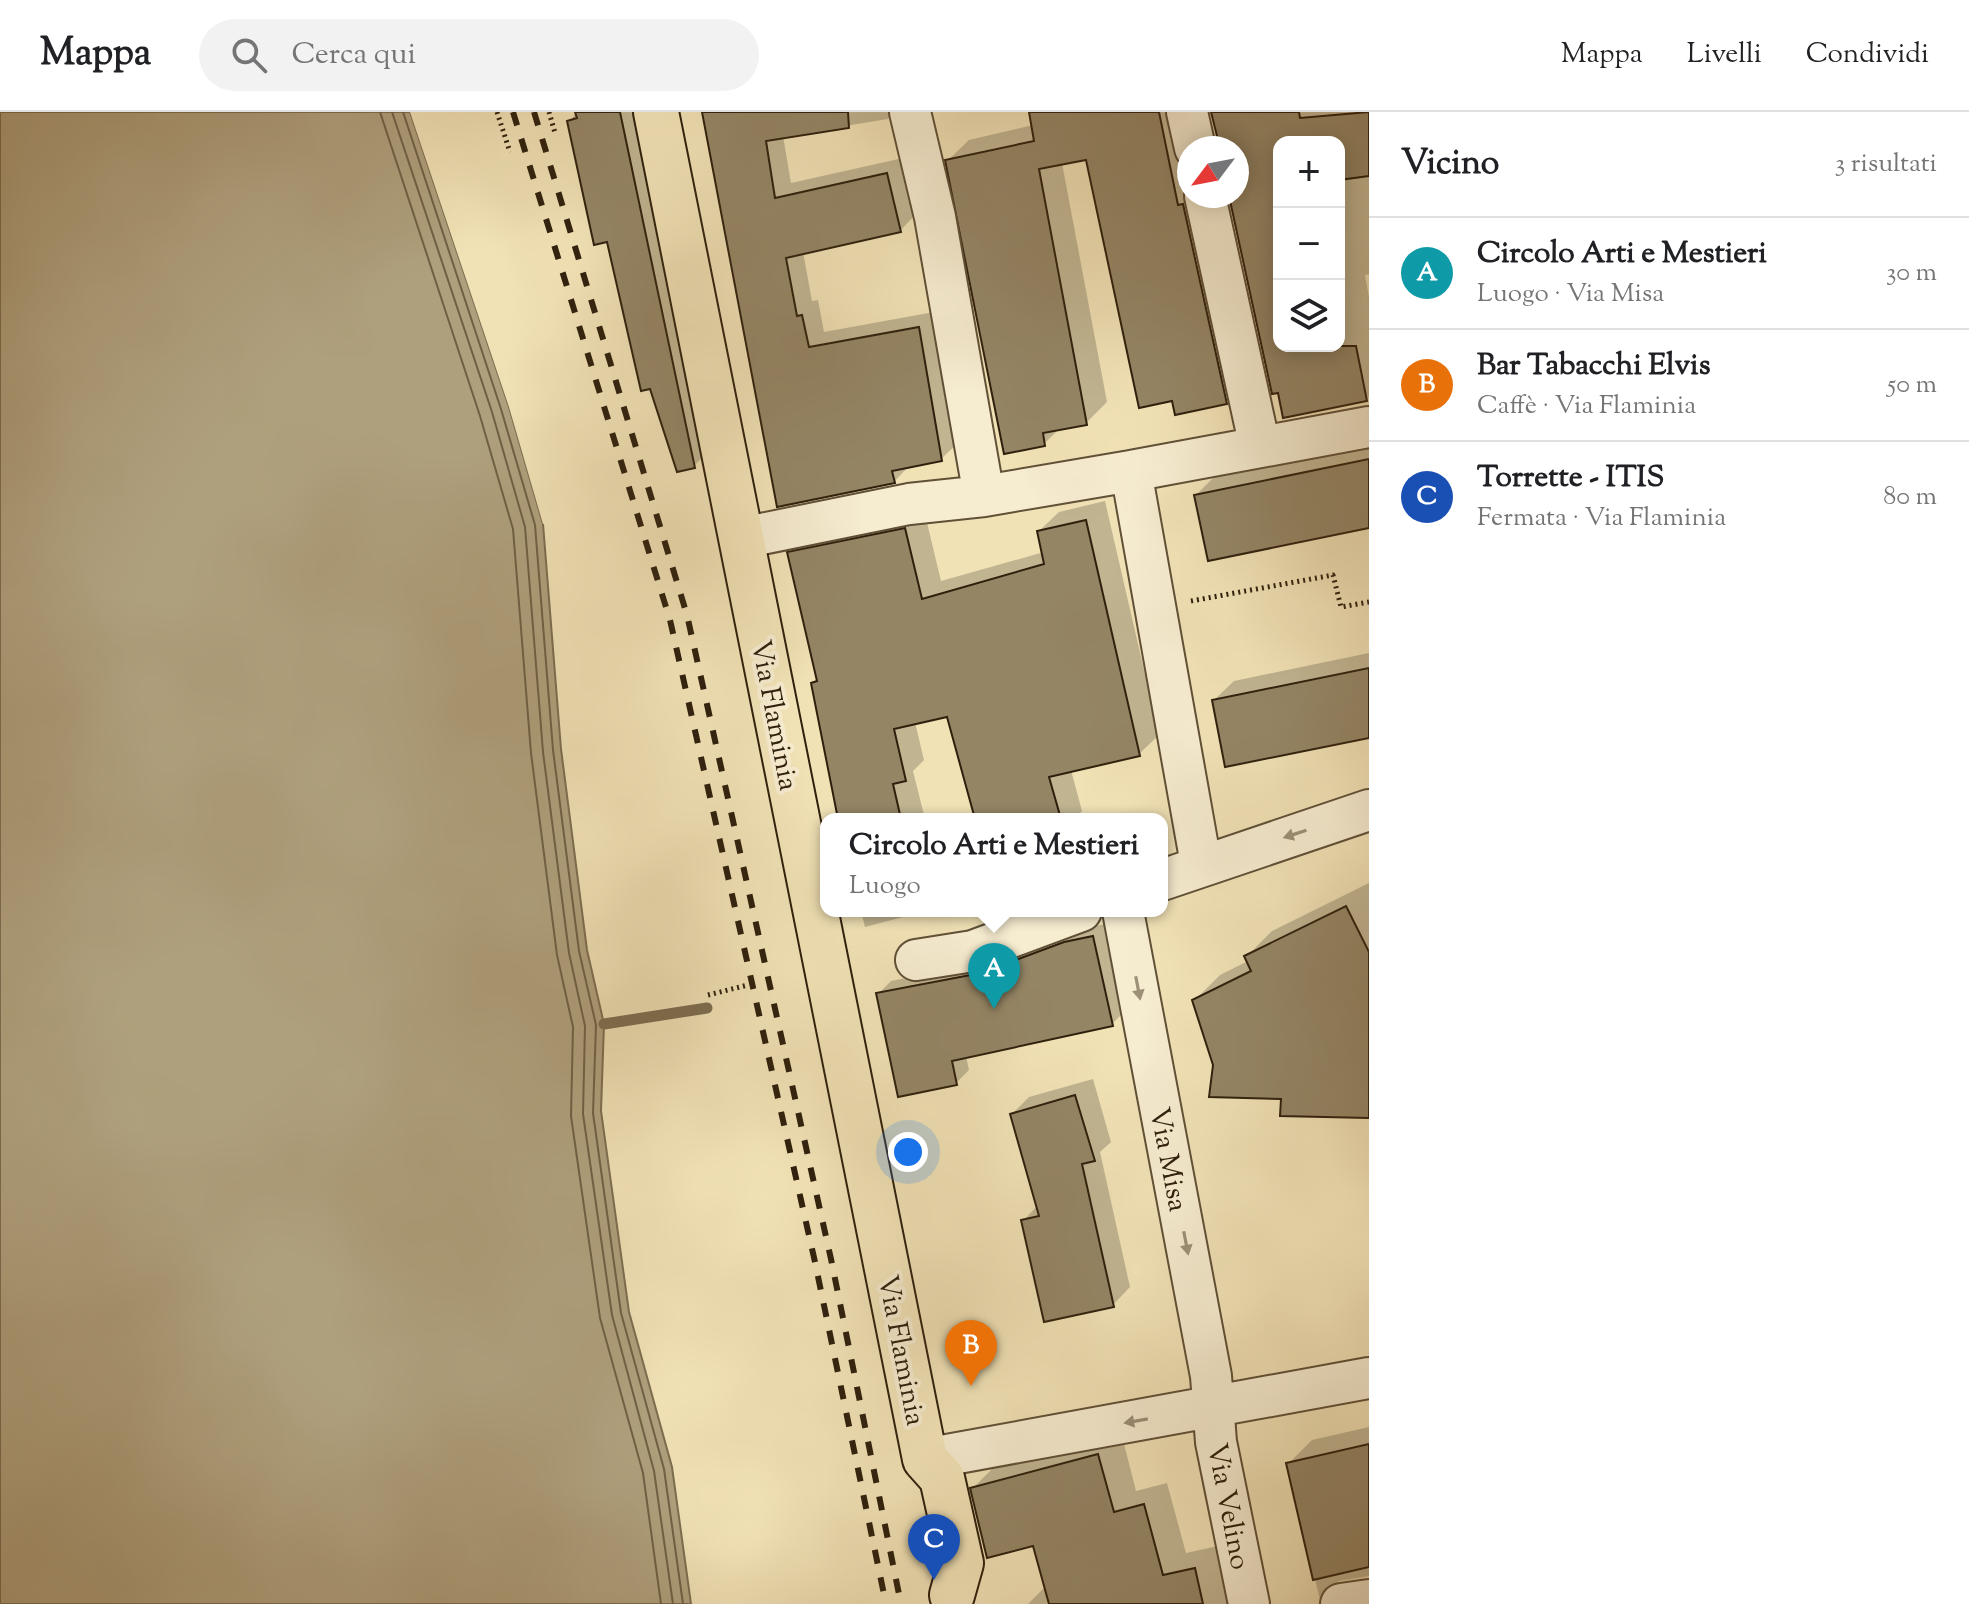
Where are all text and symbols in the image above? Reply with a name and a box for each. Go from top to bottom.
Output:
search box [199,19,759,91]
text: Mappa [40,28,151,82]
icon: search [227,33,271,77]
text: Cerca qui [291,34,416,77]
text: Mappa [1561,35,1643,75]
text: Livelli [1687,35,1762,75]
text: Condividi [1806,35,1929,75]
north arrow [1177,136,1249,208]
map controls [1273,136,1345,352]
button: + [1273,136,1345,208]
text: Vicino [1401,140,1499,189]
text: 3 risultati [1835,146,1937,183]
button: − [1273,208,1345,280]
text: Circolo Arti e Mestieri [1477,233,1767,276]
text: A [1416,255,1438,292]
text: 30 m [1886,255,1937,292]
text: Luogo · Via Misa [1477,276,1664,313]
button: layers [1273,280,1345,352]
text: Bar Tabacchi Elvis [1477,345,1710,388]
text: B [1419,367,1435,404]
text: 50 m [1887,367,1937,404]
text: Caffè · Via Flaminia [1477,388,1696,425]
text: Torrette - ITIS [1477,457,1664,500]
text: C [1417,479,1437,516]
text: 80 m [1883,479,1937,516]
text: Fermata · Via Flaminia [1477,500,1726,537]
street label: Via Flaminia [739,637,807,794]
popup [820,813,1168,917]
text: Circolo Arti e Mestieri [849,825,1139,868]
one-way arrow [1282,828,1306,841]
text: Luogo [849,868,921,905]
pin: A [968,943,1020,1009]
one-way arrow [1132,975,1144,1000]
street label: Via Misa [1137,1104,1197,1215]
your location [888,1132,928,1172]
one-way arrow [1180,1231,1192,1256]
street label: Via Flaminia [866,1272,934,1429]
pin: B [945,1320,997,1386]
one-way arrow [1123,1416,1148,1428]
street label: Via Velino [1195,1440,1259,1573]
pin: C [908,1514,960,1580]

